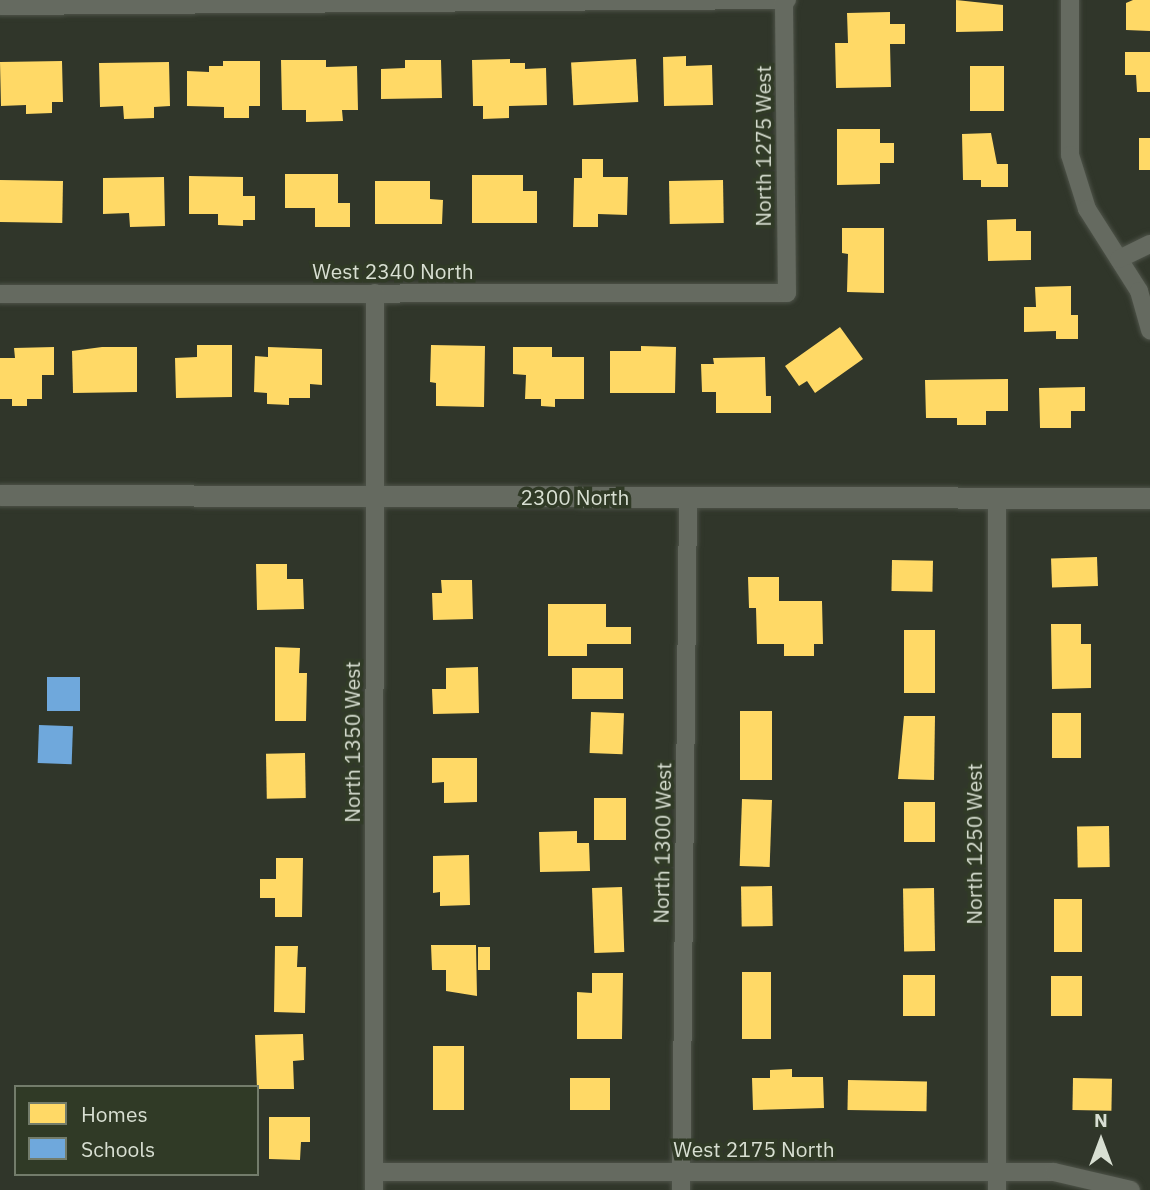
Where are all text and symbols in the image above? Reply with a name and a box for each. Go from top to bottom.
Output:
street label: North 1275 West [750,65,776,227]
street label: West 2340 North [312,258,474,284]
street label: 2300 North [520,484,630,510]
street label: North 1350 West [339,661,365,823]
street label: North 1300 West [648,762,676,924]
street label: North 1250 West [961,763,987,925]
legend [14,1085,259,1176]
text: Homes [81,1100,148,1128]
north arrow [1066,1106,1136,1176]
text: N [1094,1108,1108,1132]
text: Schools [81,1135,155,1163]
street label: West 2175 North [673,1136,835,1162]

